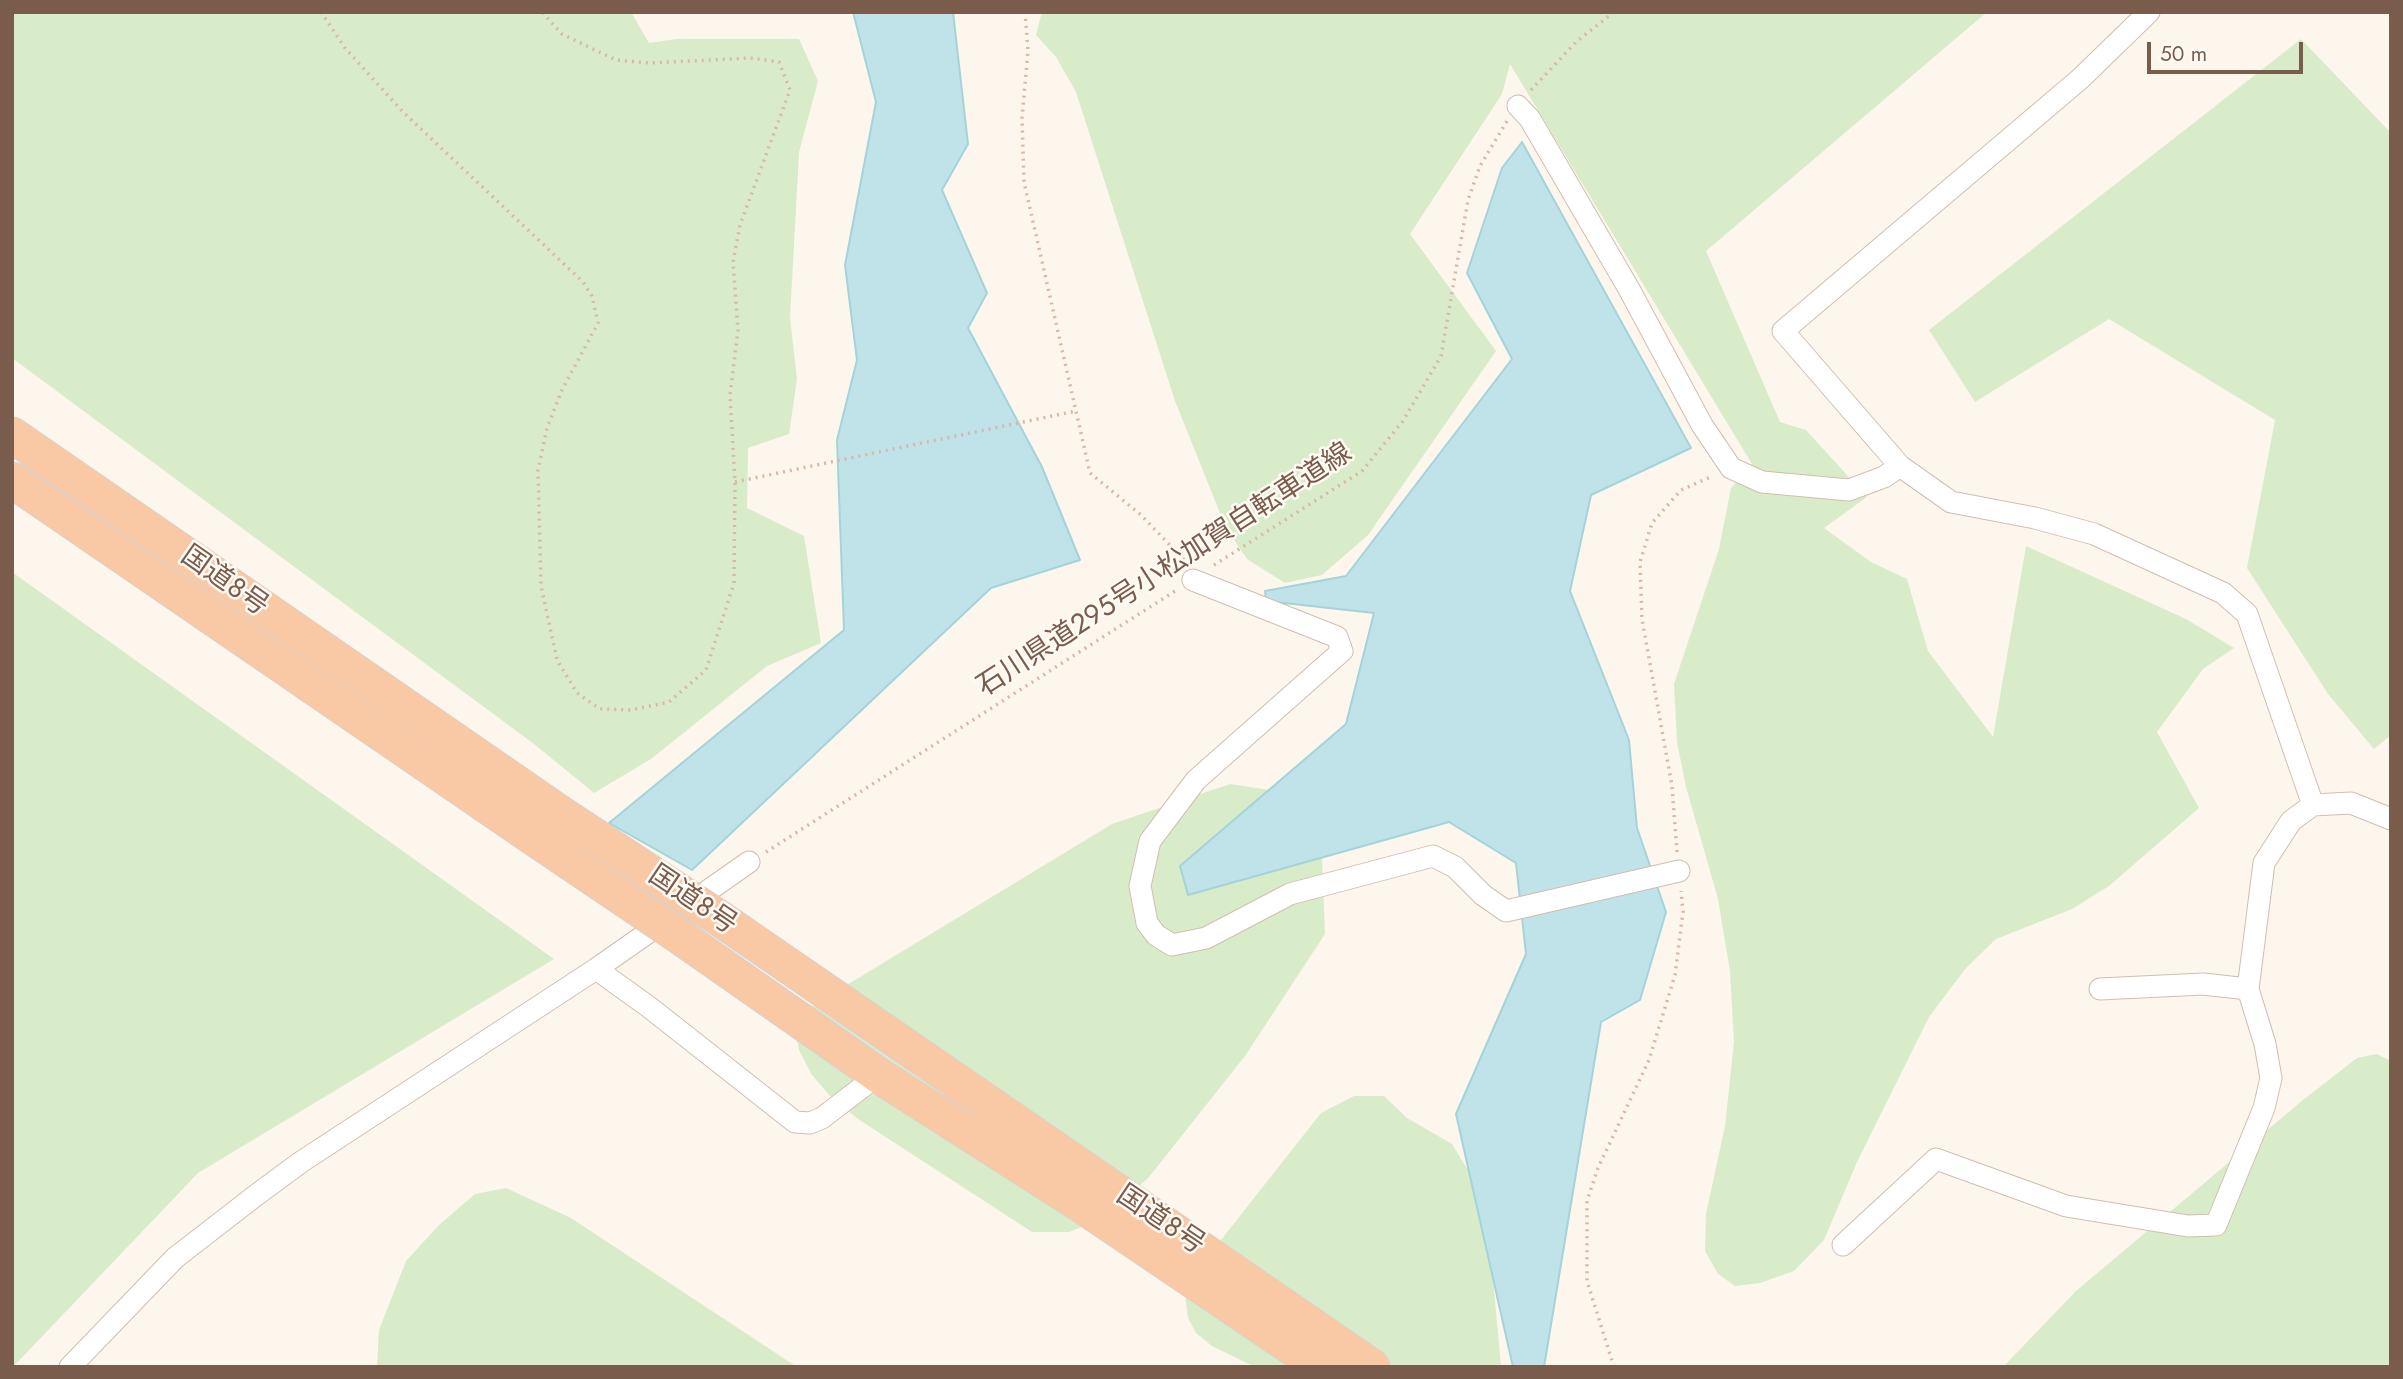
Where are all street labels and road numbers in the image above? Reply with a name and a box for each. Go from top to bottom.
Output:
street label: 石川県道295号小松加賀自転車道線 [971,437,1359,705]
street label: 国道8号 [174,540,274,624]
street label: 国道8号 [641,859,743,943]
street label: 国道8号 [1109,1179,1211,1263]

